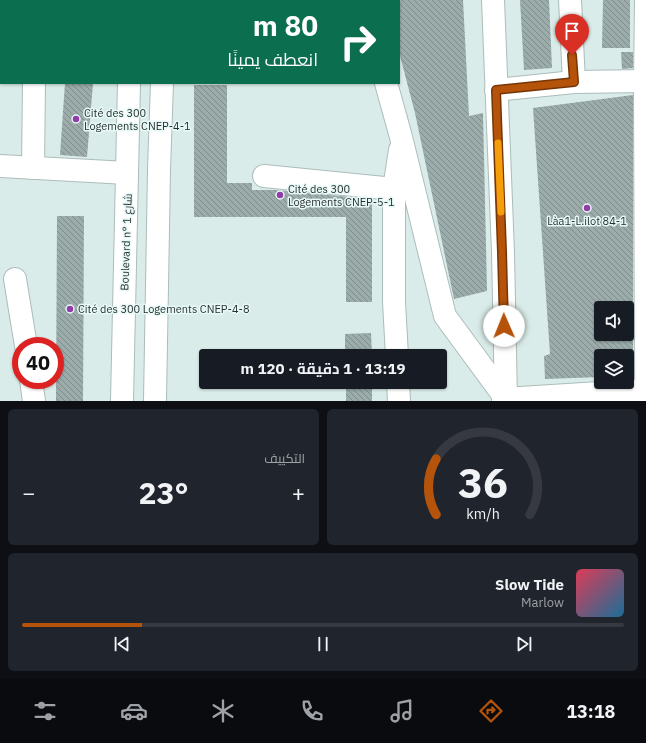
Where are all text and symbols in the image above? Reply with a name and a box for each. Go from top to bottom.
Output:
text: 80 m [253,7,318,44]
pin [555,14,589,55]
icon: right [332,16,384,68]
icon: arrive [561,20,583,42]
text: انعطف يمينًا [227,48,318,71]
place label: Cité des 300 Logements CNEP-4-1 [84,106,191,133]
marker: Cité des 300 Logements CNEP-4-1 [71,114,81,124]
place label: Cité des 300 Logements CNEP-5-1 [288,182,395,209]
marker: Cité des 300 Logements CNEP-5-1 [275,190,285,200]
street label: Boulevard n° شارع 1 [117,193,136,291]
marker: Làa1-L.ilot 84-1 [582,203,592,213]
place label: Làa1-L.ilot 84-1 [547,214,627,228]
map controls [594,301,634,389]
button: sound [594,301,634,341]
place label: Cité des 300 Logements CNEP-4-8 [78,302,250,316]
marker: Cité des 300 Logements CNEP-4-8 [65,304,75,314]
position arrow [483,305,525,347]
speed limit sign: 40 [12,337,64,389]
button: layers [594,349,634,389]
text: 13:19 · 1 دقيقة · 120 m [241,359,405,378]
text: التكييف [264,450,305,467]
text: 36 [458,455,507,509]
text: 23° [138,473,189,512]
text: − [22,478,35,507]
text: + [292,478,305,507]
text: km/h [466,504,499,523]
text: Slow Tide [495,575,564,594]
text: Marlow [521,594,564,611]
icon: previous [111,633,133,655]
icon: pause [312,633,334,655]
icon: next [513,633,535,655]
icon: filters [31,697,59,725]
icon: car [120,697,148,725]
icon: climate [209,697,237,725]
icon: phone [298,697,326,725]
icon: music [388,697,416,725]
icon: directions [477,697,505,725]
text: 13:18 [566,700,615,723]

